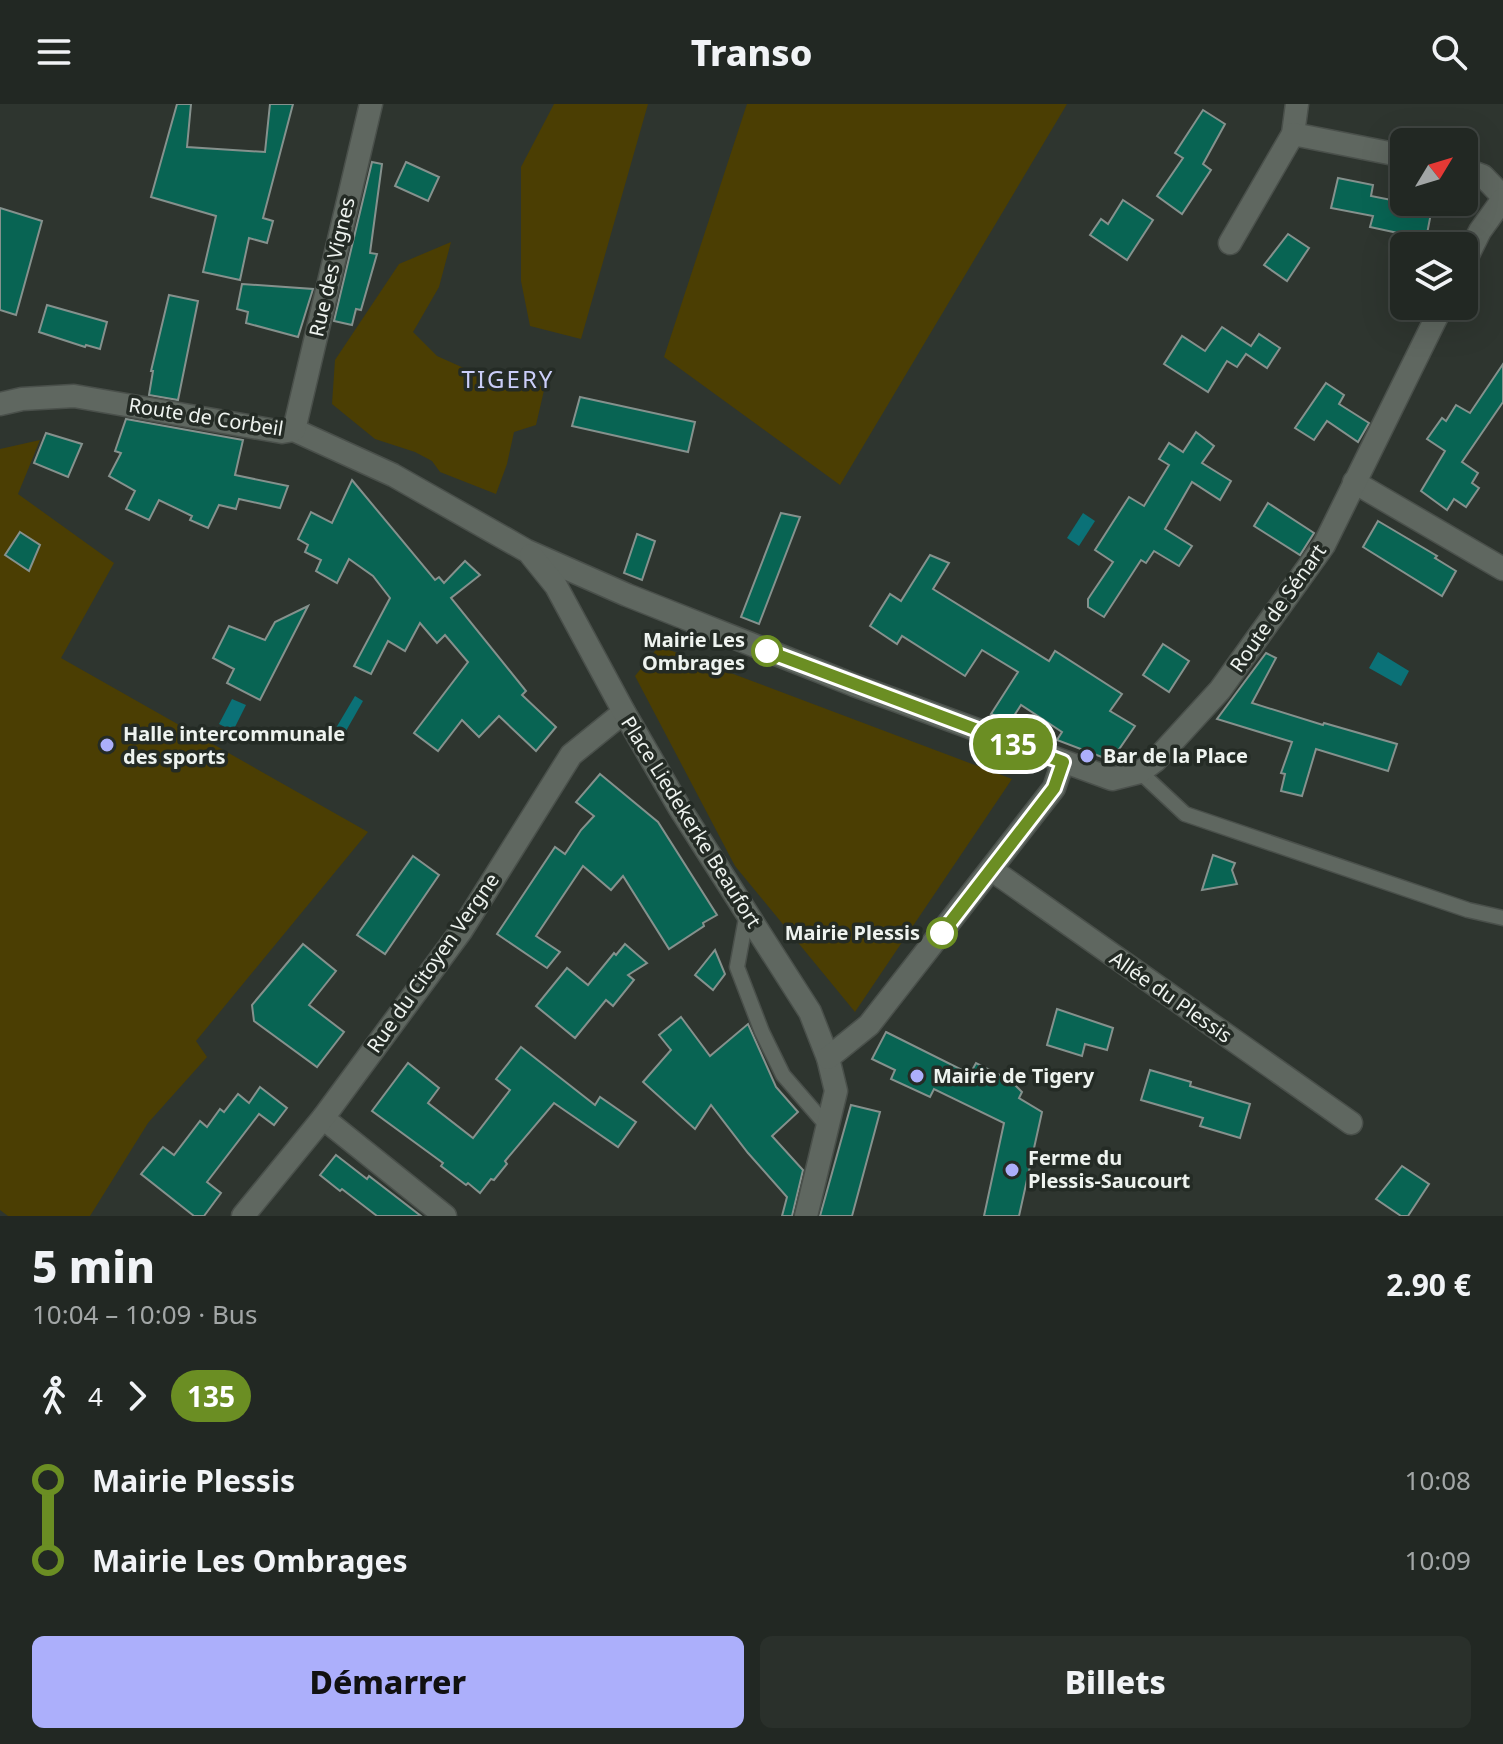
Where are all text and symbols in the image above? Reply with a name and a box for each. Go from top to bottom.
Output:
text: Transo [691,28,812,77]
icon: menu [32,30,76,74]
icon: search [1427,30,1471,74]
north arrow [1390,128,1478,216]
map controls [1390,128,1478,320]
street label: Rue des Vignes [302,195,361,339]
button: layers [1390,232,1478,320]
district label: TIGERY [462,362,554,395]
street label: Route de Corbeil [127,391,285,442]
street label: Route de Sénart [1223,538,1332,677]
place label: Mairie Les Ombrages [642,626,745,676]
marker: Mairie Les Ombrages [752,636,782,666]
street label: Place Liedekerke Beaufort [615,711,768,933]
line badge: 135 [967,718,1059,770]
place label: Halle intercommunale des sports [123,720,345,770]
text: 135 [989,725,1037,763]
marker: Halle intercommunale des sports [98,736,116,754]
place label: Bar de la Place [1103,742,1248,769]
marker: Bar de la Place [1078,747,1096,765]
street label: Rue du Citoyen Vergne [360,867,505,1058]
marker: Mairie Plessis [927,918,957,948]
place label: Mairie Plessis [785,919,920,946]
street label: Allée du Plessis [1105,944,1238,1049]
place label: Mairie de Tigery [933,1062,1095,1089]
marker: Mairie de Tigery [908,1067,926,1085]
place label: Ferme du Plessis-Saucourt [1028,1144,1191,1194]
marker: Ferme du Plessis-Saucourt [1003,1161,1021,1179]
text: 5 min [32,1236,155,1296]
text: 2.90 € [1386,1264,1471,1305]
text: 10:04 – 10:09 · Bus [32,1296,257,1332]
icon: walk [32,1374,76,1418]
icon: forward [115,1374,159,1418]
text: 135 [187,1377,235,1415]
text: 4 [88,1378,103,1414]
text: Mairie Plessis [92,1460,295,1501]
text: 10:08 [1405,1462,1471,1498]
text: Mairie Les Ombrages [92,1540,408,1581]
text: 10:09 [1405,1542,1471,1578]
button: Démarrer [32,1636,744,1728]
button: Billets [760,1636,1471,1728]

